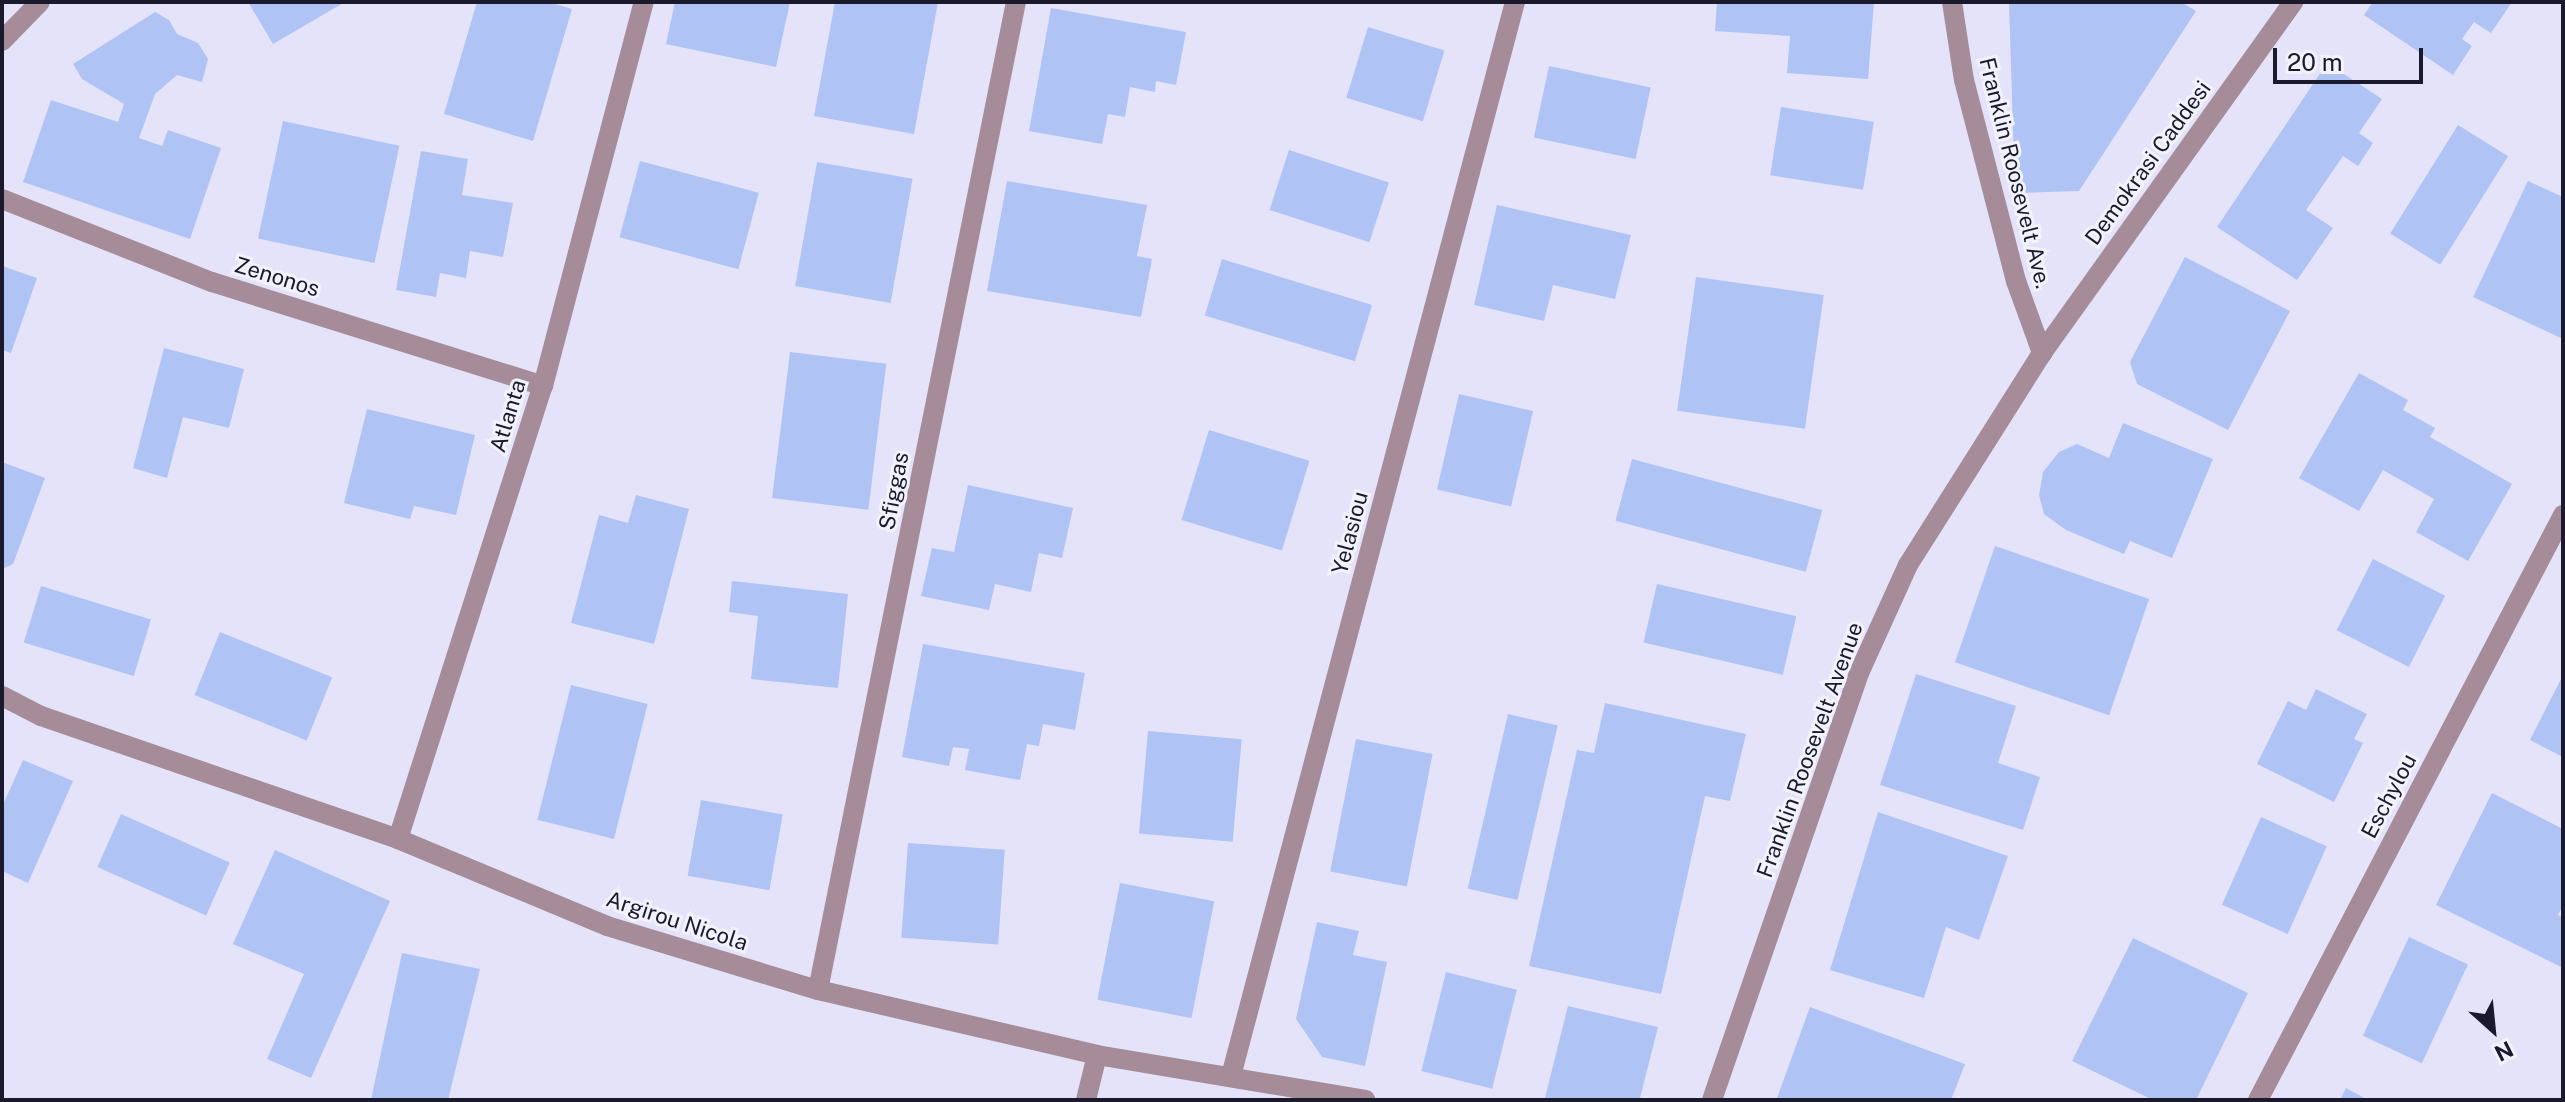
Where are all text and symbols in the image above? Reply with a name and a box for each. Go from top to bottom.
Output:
scale bar [2277,32,2427,82]
text: 20 m [2287,48,2343,76]
street label: Franklin Roosevelt Ave. [1974,55,2056,291]
street label: Demokrasi Caddesi [2080,76,2216,250]
street label: Zenonos [231,252,323,302]
street label: Atlanta [484,376,532,456]
street label: Sfiggas [874,450,914,532]
street label: Yelasiou [1326,489,1374,577]
street label: Franklin Roosevelt Avenue [1751,619,1869,881]
street label: Eschylou [2356,749,2422,843]
street label: Argirou Nicola [603,886,751,956]
north arrow [2453,990,2533,1070]
text: N [2490,1036,2517,1067]

